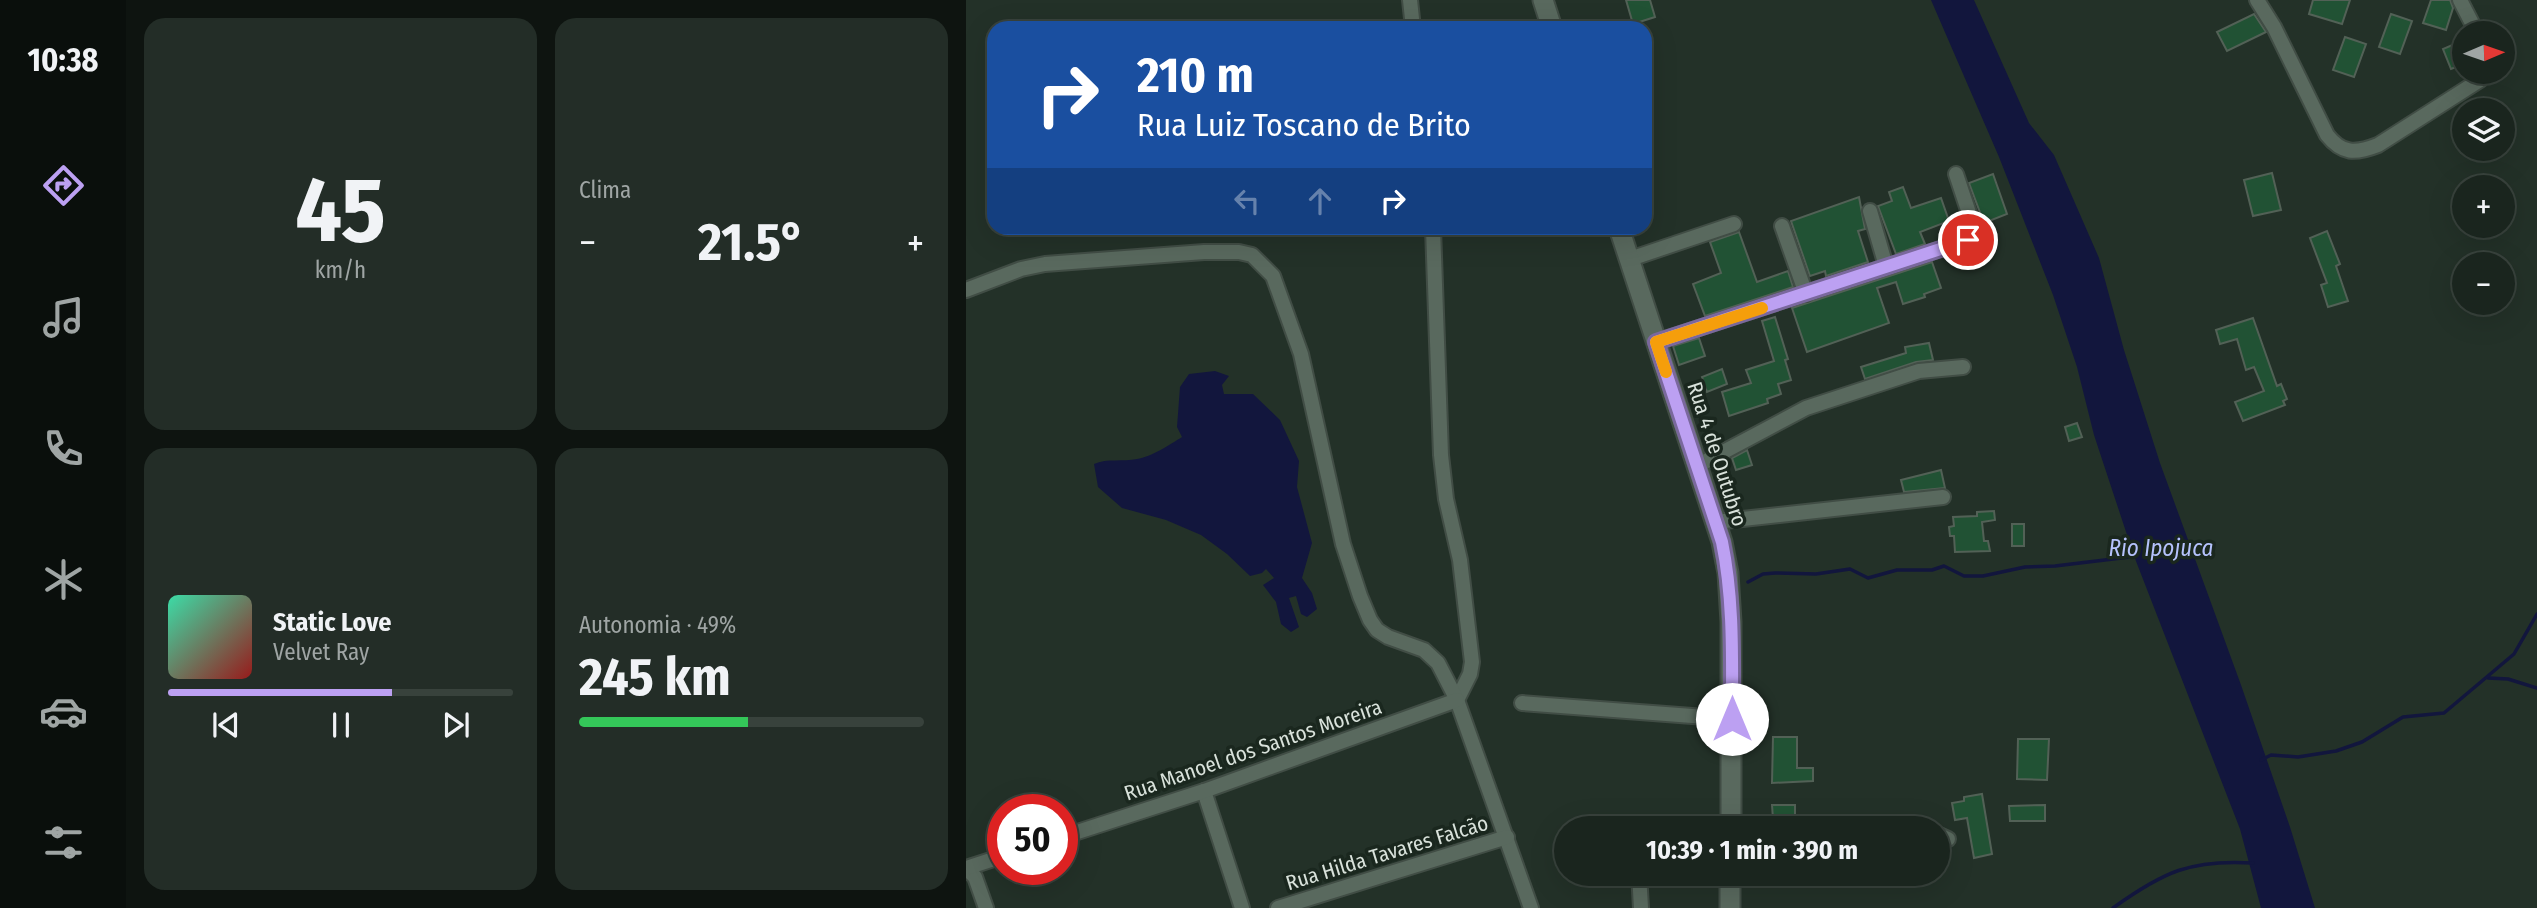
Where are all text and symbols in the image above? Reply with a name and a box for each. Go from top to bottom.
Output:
north arrow [2452,21,2515,84]
map controls [2452,21,2515,315]
text: 10:38 [28,41,98,79]
text: 210 m [1137,46,1254,105]
icon: right [1022,49,1113,140]
button: layers [2452,98,2515,161]
text: Rua Luiz Toscano de Brito [1137,106,1471,144]
text: 45 [295,156,386,265]
icon: directions [39,161,88,210]
button: + [2452,175,2515,238]
text: Clima [579,176,631,204]
icon: left [1228,182,1266,220]
icon: ahead [1301,182,1339,220]
icon: right [1374,182,1412,220]
pin [1938,210,1998,270]
text: 21.5° [698,211,805,274]
text: − [579,220,596,266]
text: + [907,220,924,266]
icon: arrive [1949,221,1987,259]
button: − [2452,252,2515,315]
text: km/h [315,256,366,284]
icon: music [39,293,88,342]
street label: Rua 4 de Outubro [1681,379,1753,529]
icon: phone [39,424,88,473]
water label: Rio Ipojuca [2109,534,2213,562]
icon: climate [39,555,88,604]
text: Static Love [273,607,391,638]
text: Autonomia · 49% [579,611,736,639]
text: Velvet Ray [273,638,369,666]
text: 245 km [579,646,731,709]
position arrow [1695,682,1769,756]
icon: car [39,687,88,736]
street label: Rua Manoel dos Santos Moreira [1121,694,1385,806]
icon: previous [207,706,245,744]
icon: pause [322,706,360,744]
icon: next [437,706,475,744]
speed limit sign: 50 [987,794,1078,885]
street label: Rua Hilda Tavares Falcão [1283,810,1491,896]
icon: filters [39,818,88,867]
text: 10:39 · 1 min · 390 m [1646,835,1858,866]

